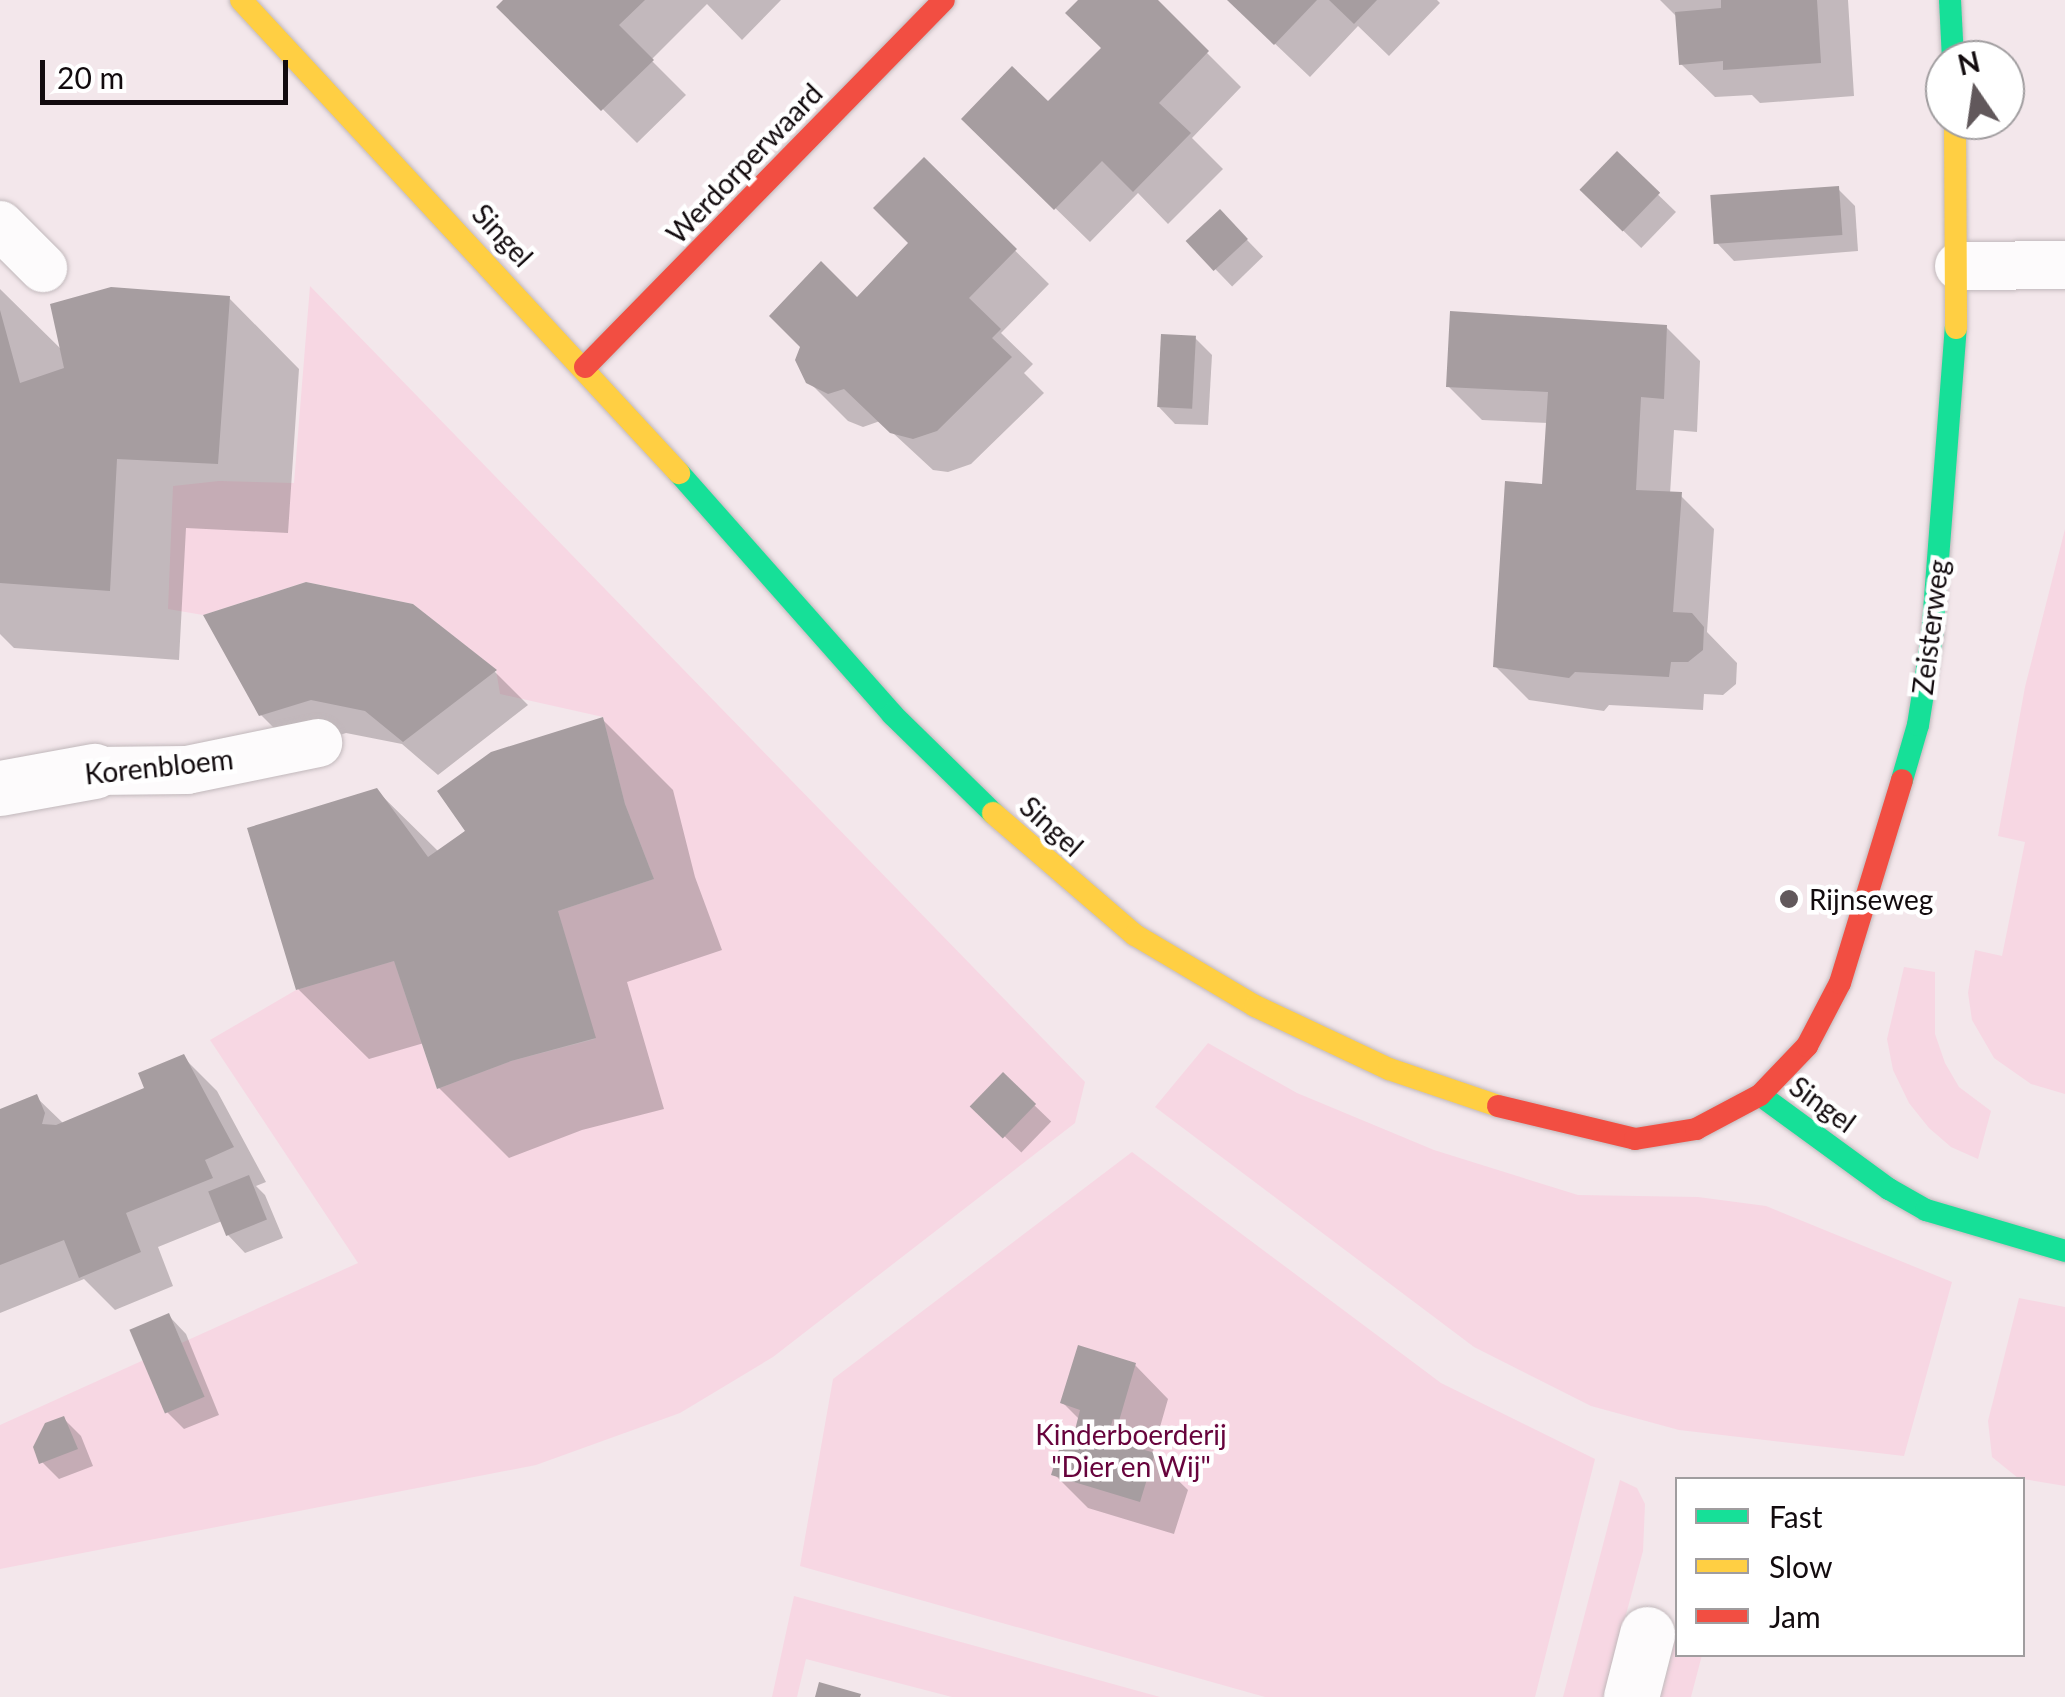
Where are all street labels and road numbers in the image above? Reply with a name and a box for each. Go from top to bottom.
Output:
street label: Werdorperwaard [659,76,829,250]
street label: Singel [466,197,540,273]
street label: Zeisterweg [1905,558,1955,696]
street label: Korenbloem [83,741,235,791]
street label: Singel [1014,789,1090,863]
street label: Singel [1784,1069,1862,1139]

